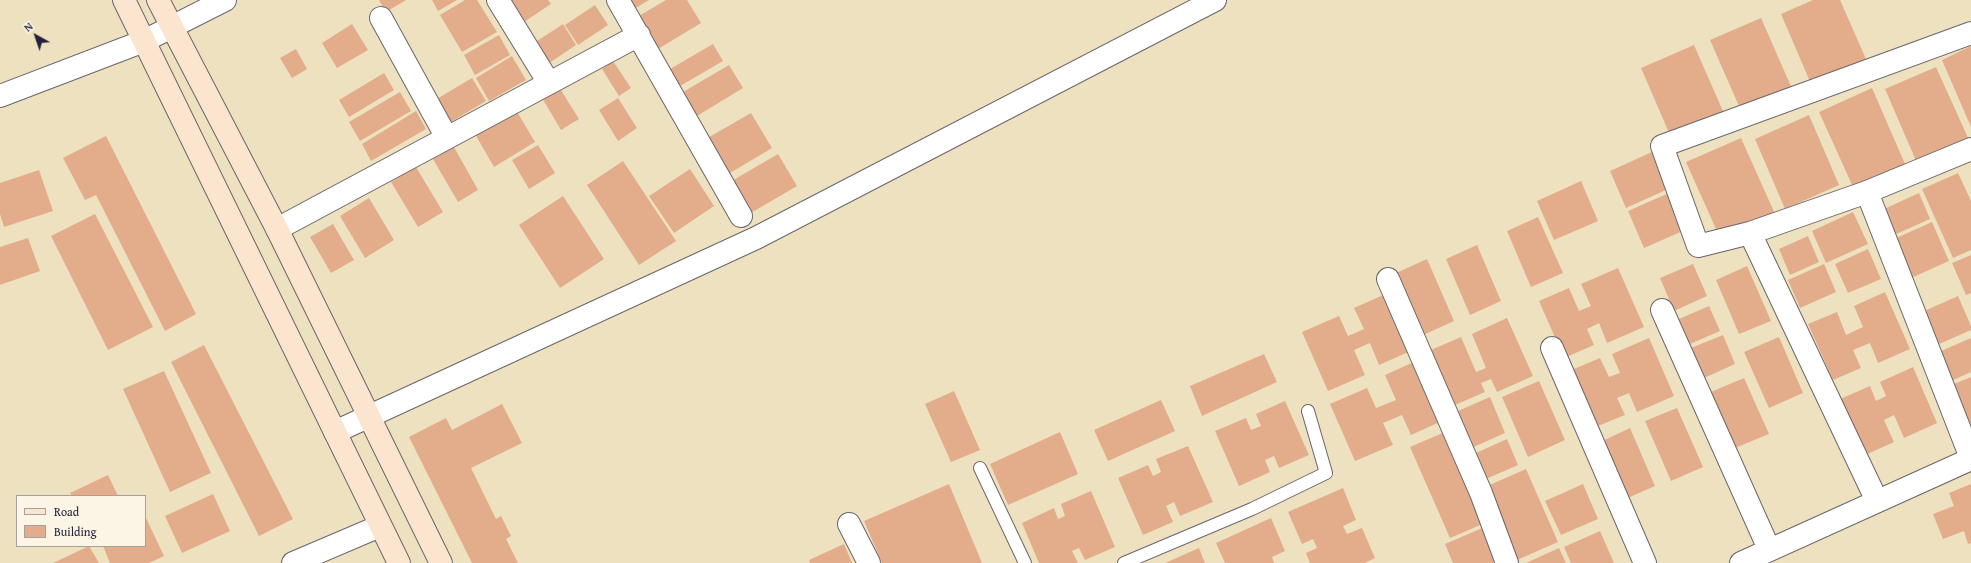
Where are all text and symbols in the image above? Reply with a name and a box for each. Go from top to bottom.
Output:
north arrow [16,16,56,56]
text: N [20,18,36,35]
legend [16,495,146,547]
text: Road [54,503,79,520]
text: Building [54,523,97,540]

